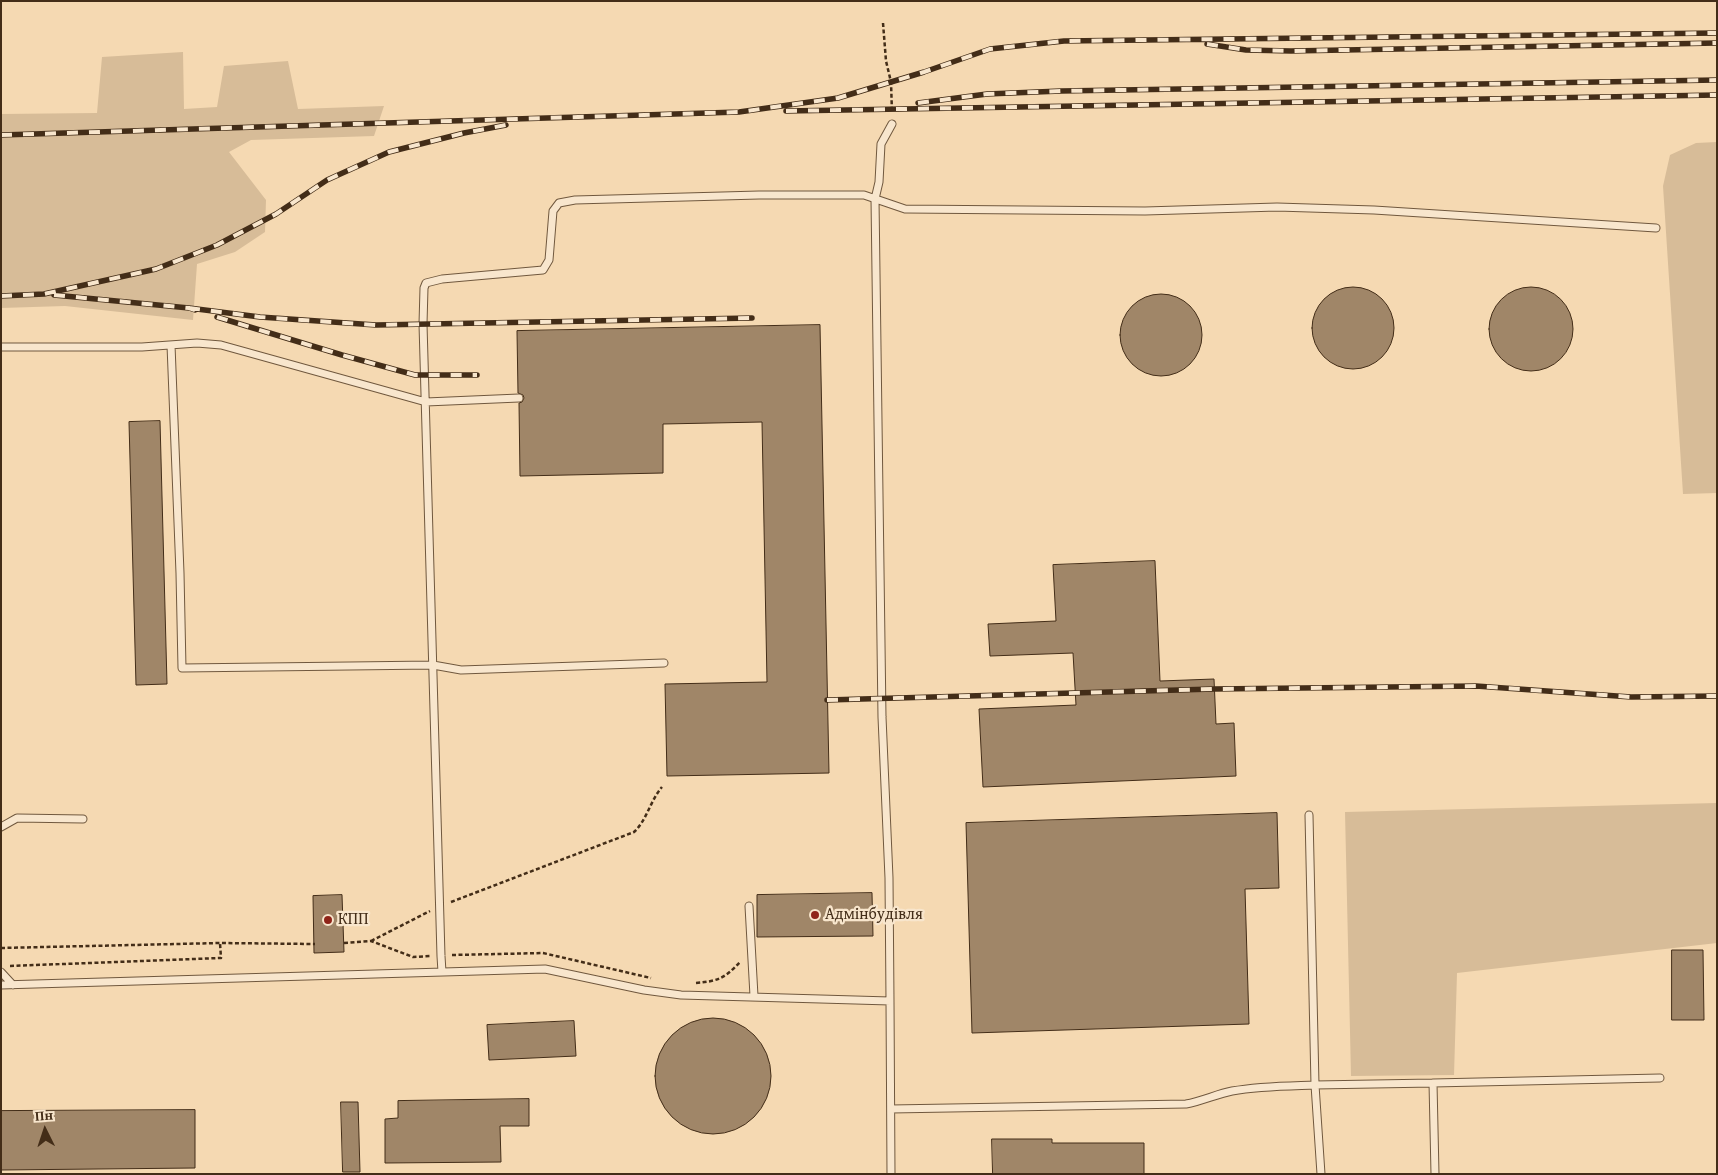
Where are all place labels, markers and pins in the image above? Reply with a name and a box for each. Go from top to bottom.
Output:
place label: Адмінбудівля [825,905,923,925]
marker: Адмінбудівля [809,909,821,921]
place label: КПП [338,910,368,930]
marker: КПП [322,914,334,926]

